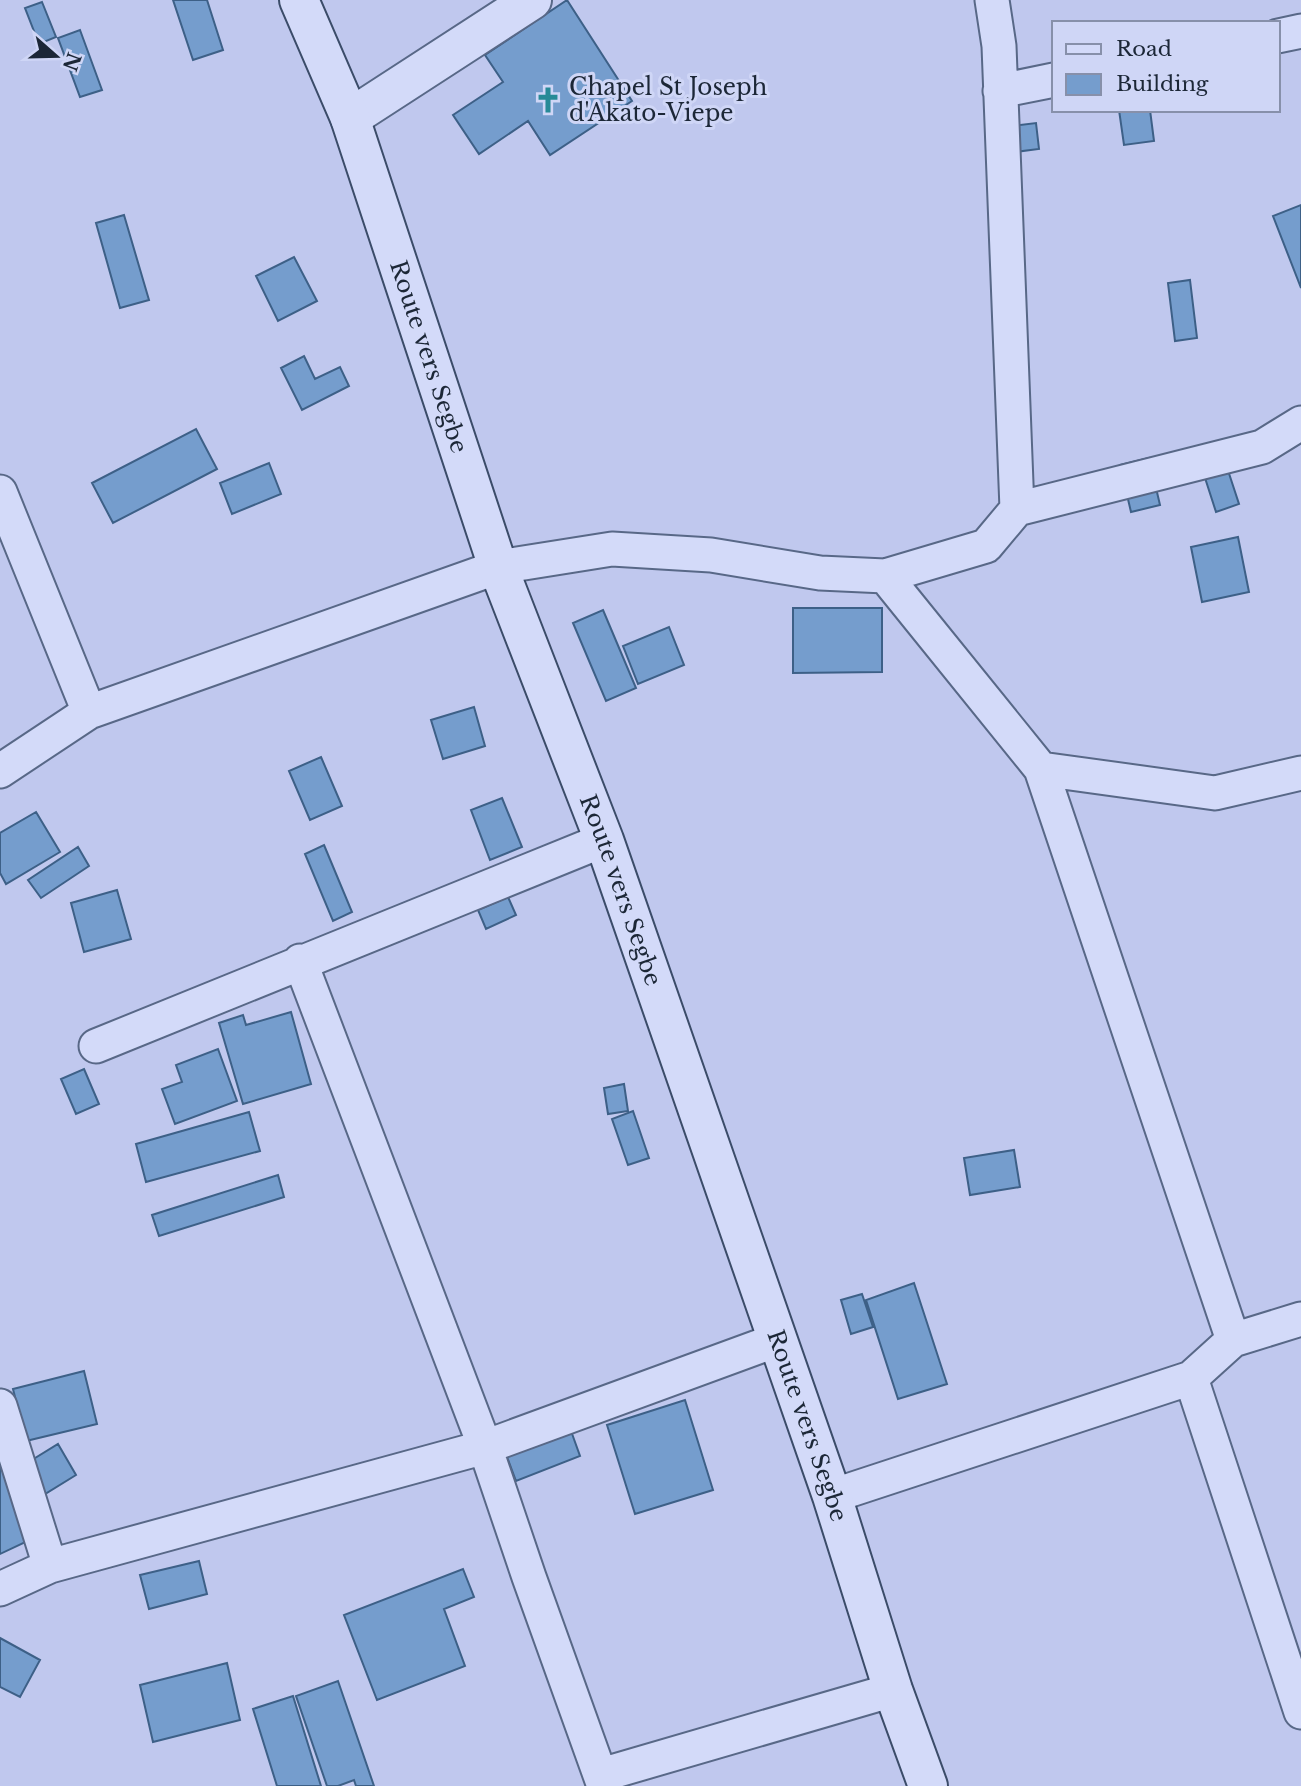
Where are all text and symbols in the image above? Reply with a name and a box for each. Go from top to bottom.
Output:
north arrow [21,21,91,91]
legend [1052,21,1280,112]
text: Road [1116,36,1172,62]
text: N [58,49,85,74]
text: Building [1116,71,1209,97]
place label: Chapel St Joseph d'Akato-Viepe [569,73,768,127]
church icon: Chapel St Joseph d'Akato-Viepe [533,85,563,115]
street label: Route vers Segbe [384,257,473,457]
street label: Route vers Segbe [574,790,668,989]
street label: Route vers Segbe [761,1326,853,1525]

